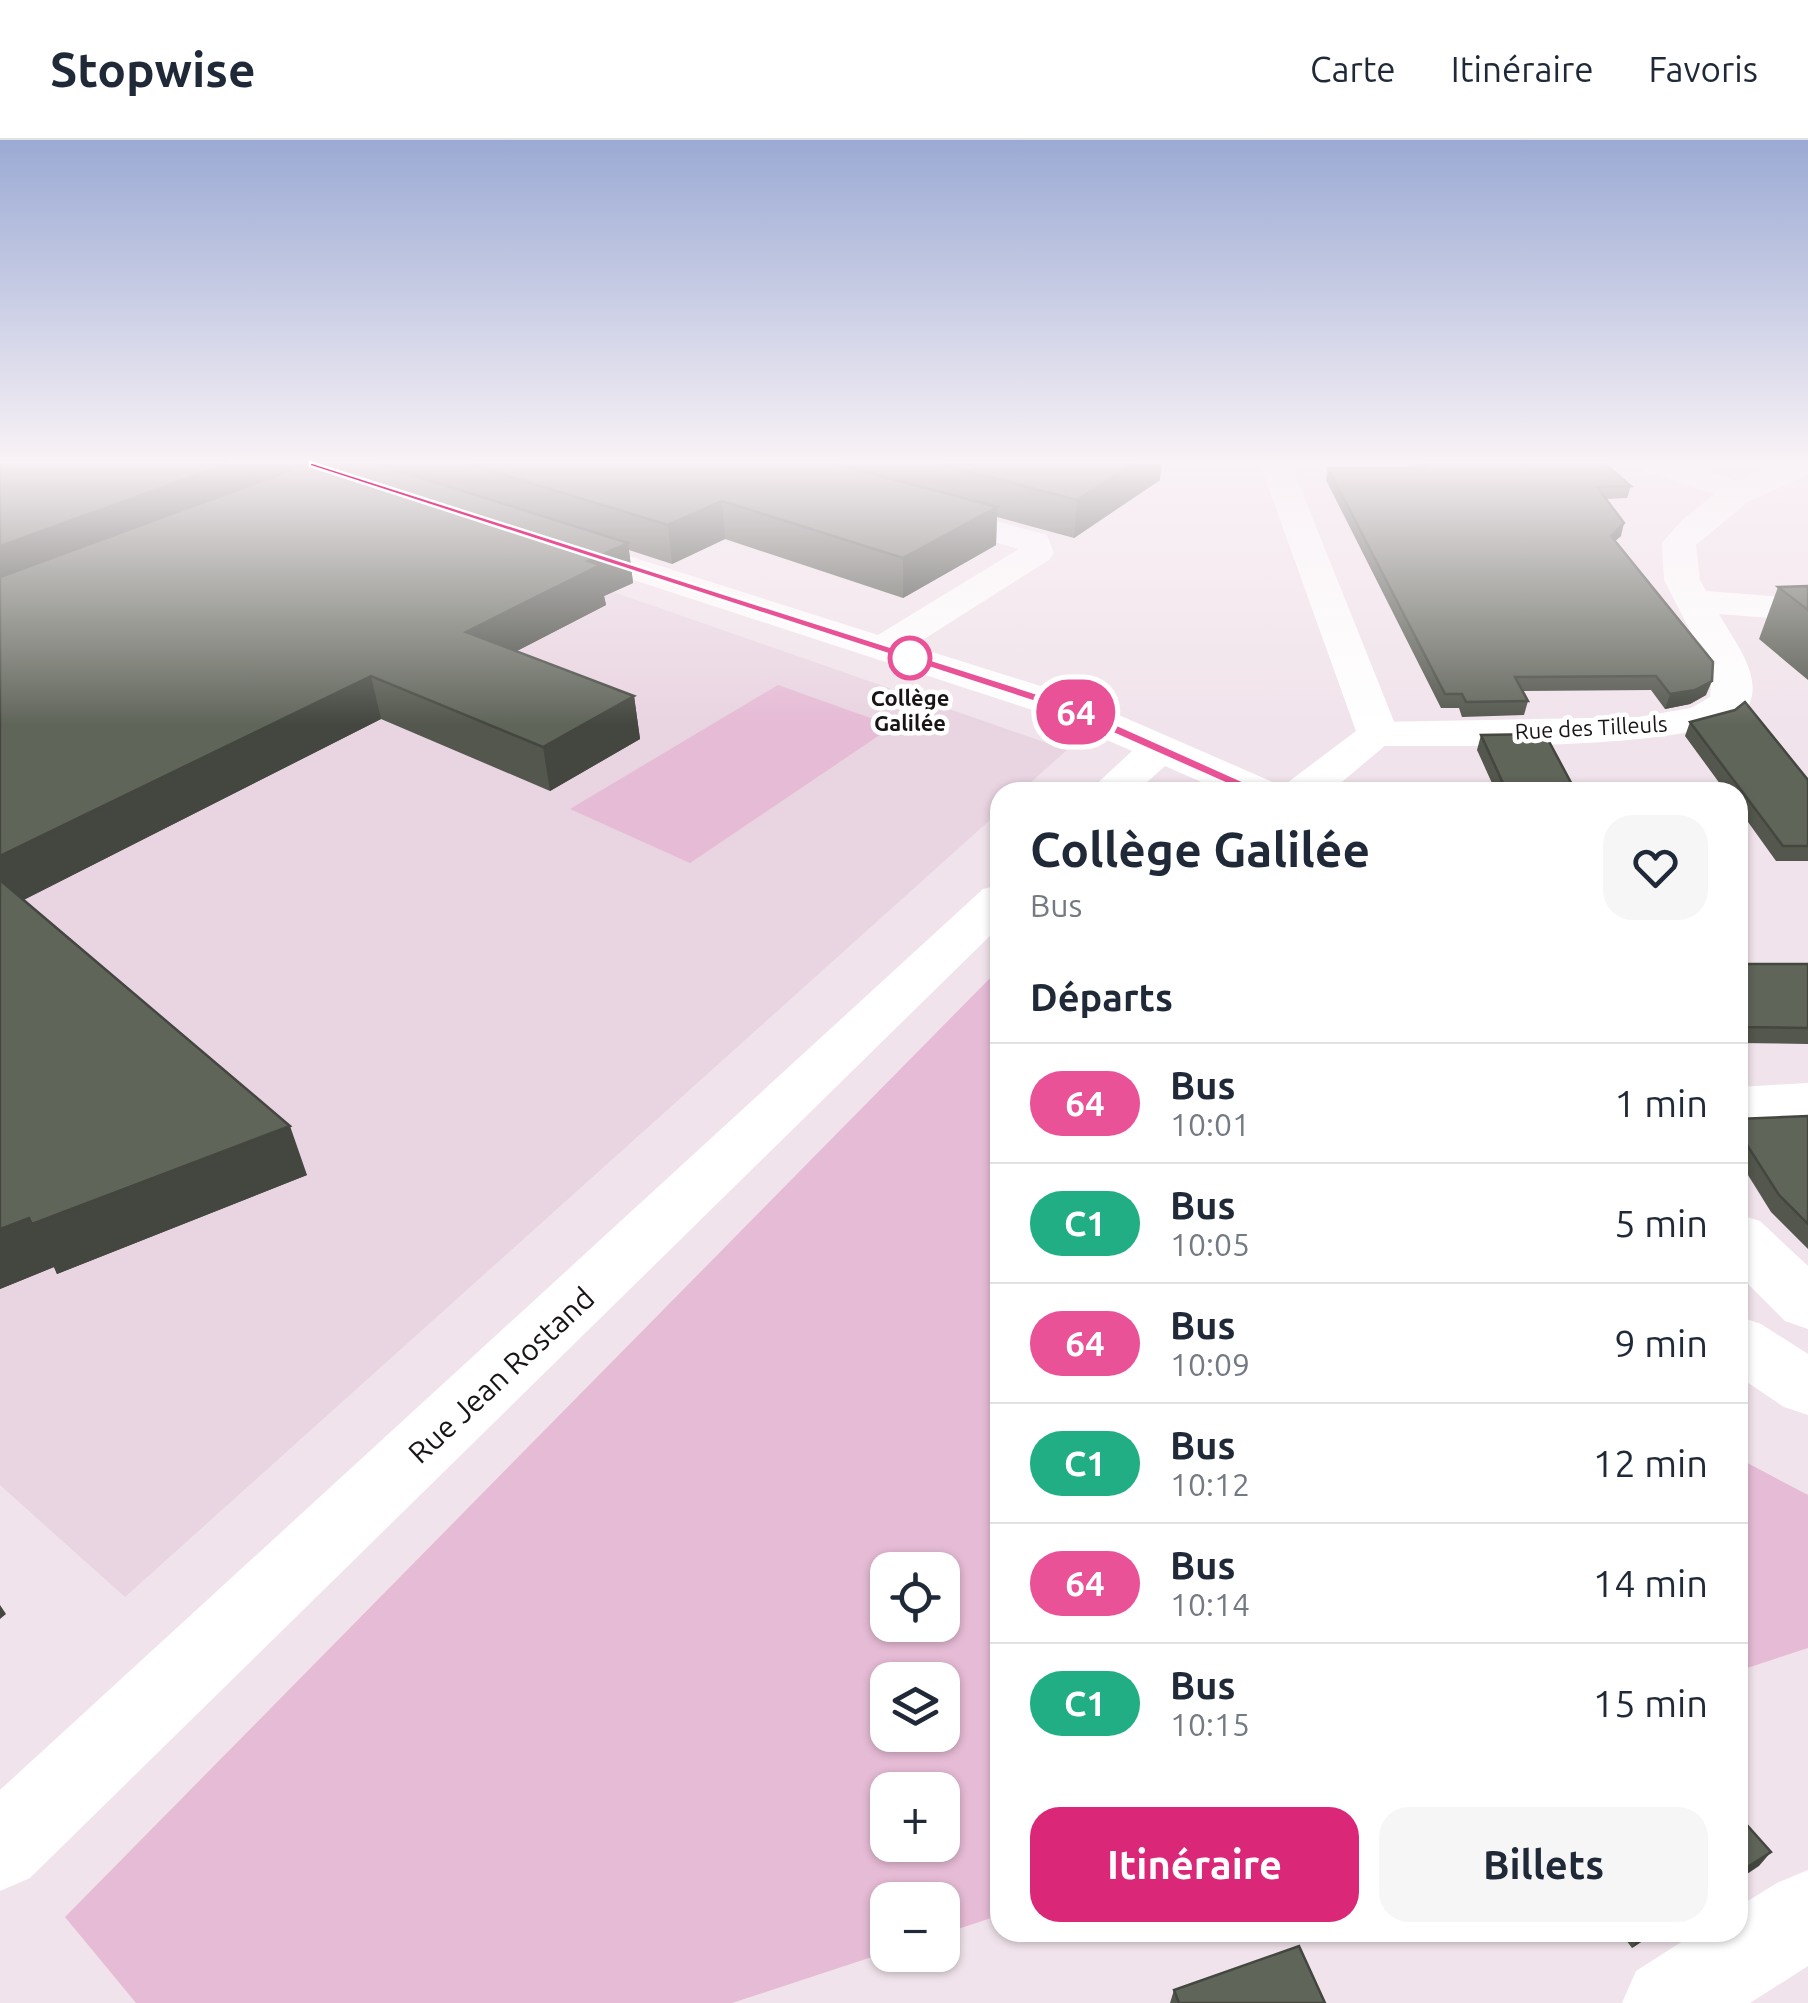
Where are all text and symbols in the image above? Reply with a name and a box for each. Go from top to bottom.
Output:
text: Stopwise [50,42,256,96]
text: Carte [1310,49,1396,89]
text: Itinéraire [1451,49,1594,89]
text: Favoris [1649,49,1758,89]
marker: Collège Galilée [889,637,931,679]
line badge: 64 [1031,680,1121,744]
place label: Collège Galilée [871,685,949,735]
text: 64 [1056,692,1096,732]
street label: Rue des Tilleuls [1514,711,1668,743]
button: heart [1603,815,1708,920]
text: Collège Galilée [1030,822,1370,876]
text: Bus [1030,887,1082,923]
text: Départs [1030,976,1173,1018]
text: Bus [1170,1064,1235,1106]
text: 1 min [1614,1082,1708,1124]
text: 64 [1065,1083,1105,1123]
text: 10:01 [1170,1106,1250,1142]
text: Bus [1170,1184,1235,1226]
text: 5 min [1614,1202,1708,1244]
text: C1 [1064,1203,1106,1243]
text: 10:05 [1170,1226,1250,1262]
street label: Rue Jean Rostand [401,1280,601,1470]
text: Bus [1170,1304,1235,1346]
text: 9 min [1614,1322,1708,1364]
text: 64 [1065,1323,1105,1363]
text: 10:09 [1170,1346,1250,1382]
text: Bus [1170,1424,1235,1466]
text: 12 min [1593,1442,1708,1484]
text: C1 [1064,1443,1106,1483]
text: 10:12 [1170,1466,1250,1502]
text: Bus [1170,1544,1235,1586]
map controls [870,1552,960,1972]
button: locate [870,1552,960,1642]
text: 14 min [1593,1562,1708,1604]
text: 64 [1065,1563,1105,1603]
text: 10:14 [1170,1586,1250,1622]
button: layers [870,1662,960,1752]
text: Bus [1170,1664,1235,1706]
text: 15 min [1593,1682,1708,1724]
text: C1 [1064,1683,1106,1723]
text: 10:15 [1170,1706,1250,1742]
button: + [870,1772,960,1862]
button: Itinéraire [1030,1807,1359,1922]
button: Billets [1379,1807,1708,1922]
button: − [870,1882,960,1972]

